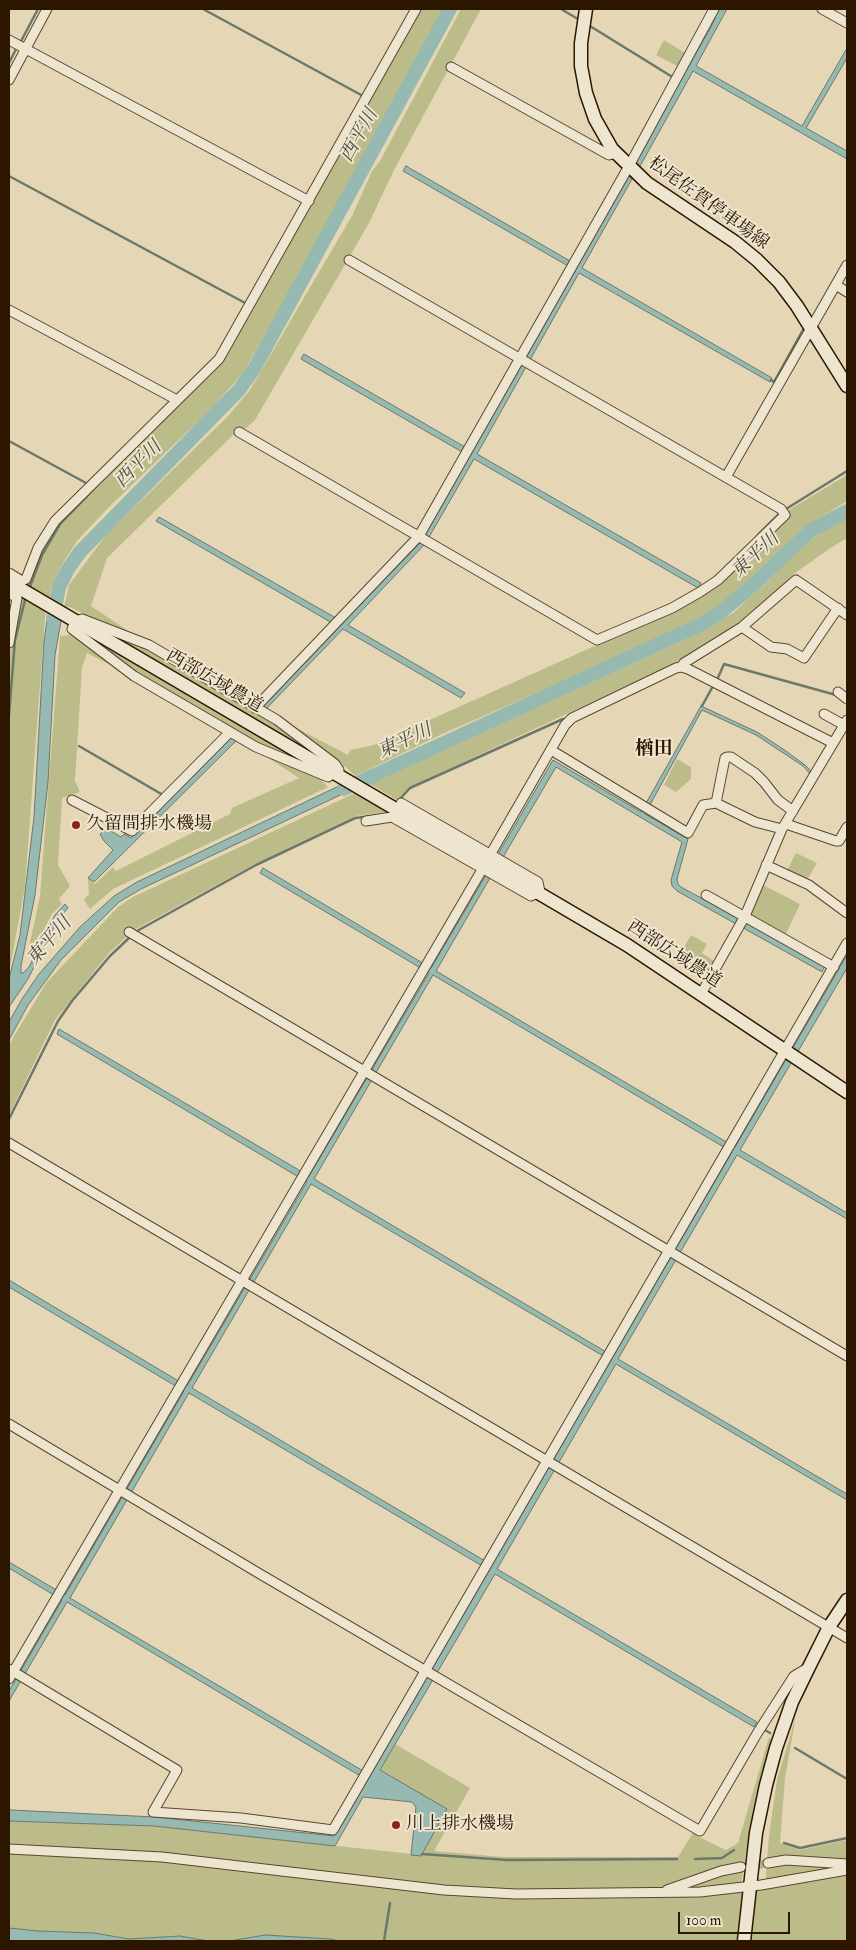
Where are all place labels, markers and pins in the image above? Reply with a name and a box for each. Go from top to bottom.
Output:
place label: 久留間排水機場 [86,814,212,836]
marker: 久留間排水機場 [70,819,82,831]
place label: 川上排水機場 [406,1814,514,1836]
marker: 川上排水機場 [390,1819,402,1831]

